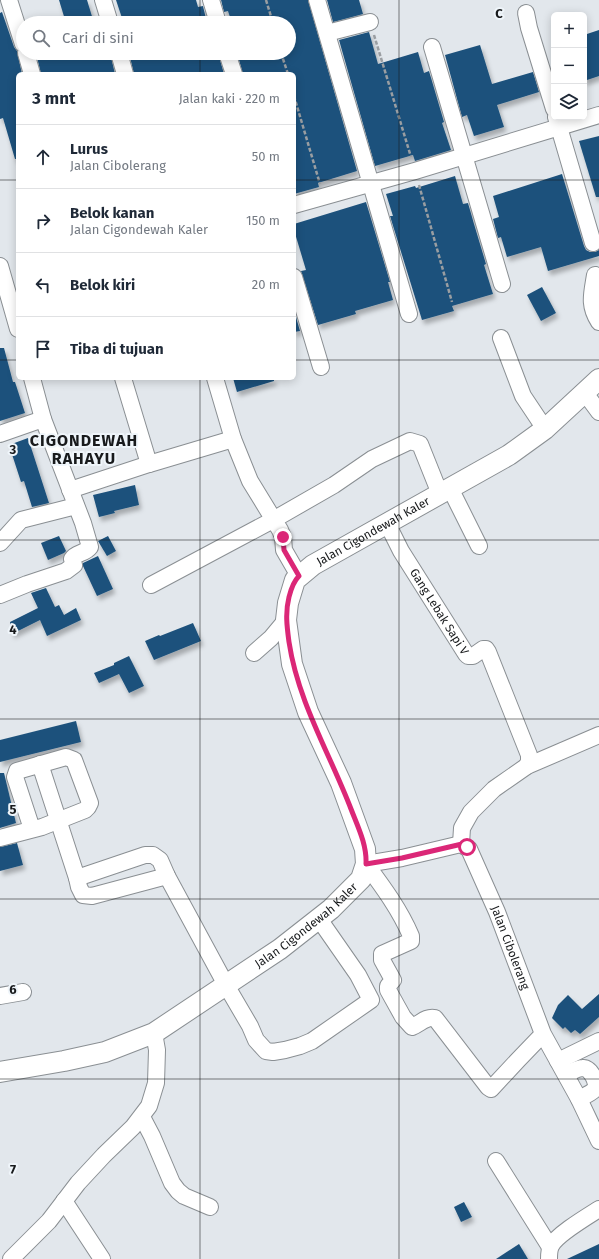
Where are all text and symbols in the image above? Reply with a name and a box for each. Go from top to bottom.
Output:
text: C [495,6,503,21]
map controls [551,12,587,120]
button: + [551,12,587,48]
search box [16,16,296,60]
icon: search [30,27,52,49]
text: Cari di sini [62,29,134,47]
button: − [551,48,587,84]
button: layers [551,84,587,120]
text: 3 mnt [32,88,76,109]
text: Jalan kaki · 220 m [179,91,280,106]
text: Lurus [70,140,108,158]
icon: ahead [32,146,54,168]
text: 50 m [252,149,280,164]
text: Jalan Cibolerang [70,158,166,173]
text: Belok kanan [70,204,154,222]
icon: right [32,210,54,232]
text: 150 m [246,213,280,228]
text: Jalan Cigondewah Kaler [70,222,208,237]
icon: left [32,274,54,296]
text: Belok kiri [70,276,135,294]
text: 20 m [252,277,280,292]
icon: arrive [32,338,54,360]
text: Tiba di tujuan [70,340,164,358]
district label: CIGONDEWAH RAHAYU [30,431,138,468]
text: 3 [9,442,17,457]
street label: Jalan Cigondewah Kaler [314,494,432,569]
route end [274,528,292,546]
street label: Gang Lebak Sapi V [407,566,472,658]
text: 4 [9,622,17,637]
text: 5 [10,802,17,817]
route start [458,838,476,856]
street label: Jalan Cigondewah Kaler [252,880,360,971]
street label: Jalan Cibolerang [488,903,533,992]
text: 6 [9,982,17,997]
text: 7 [10,1162,16,1177]

